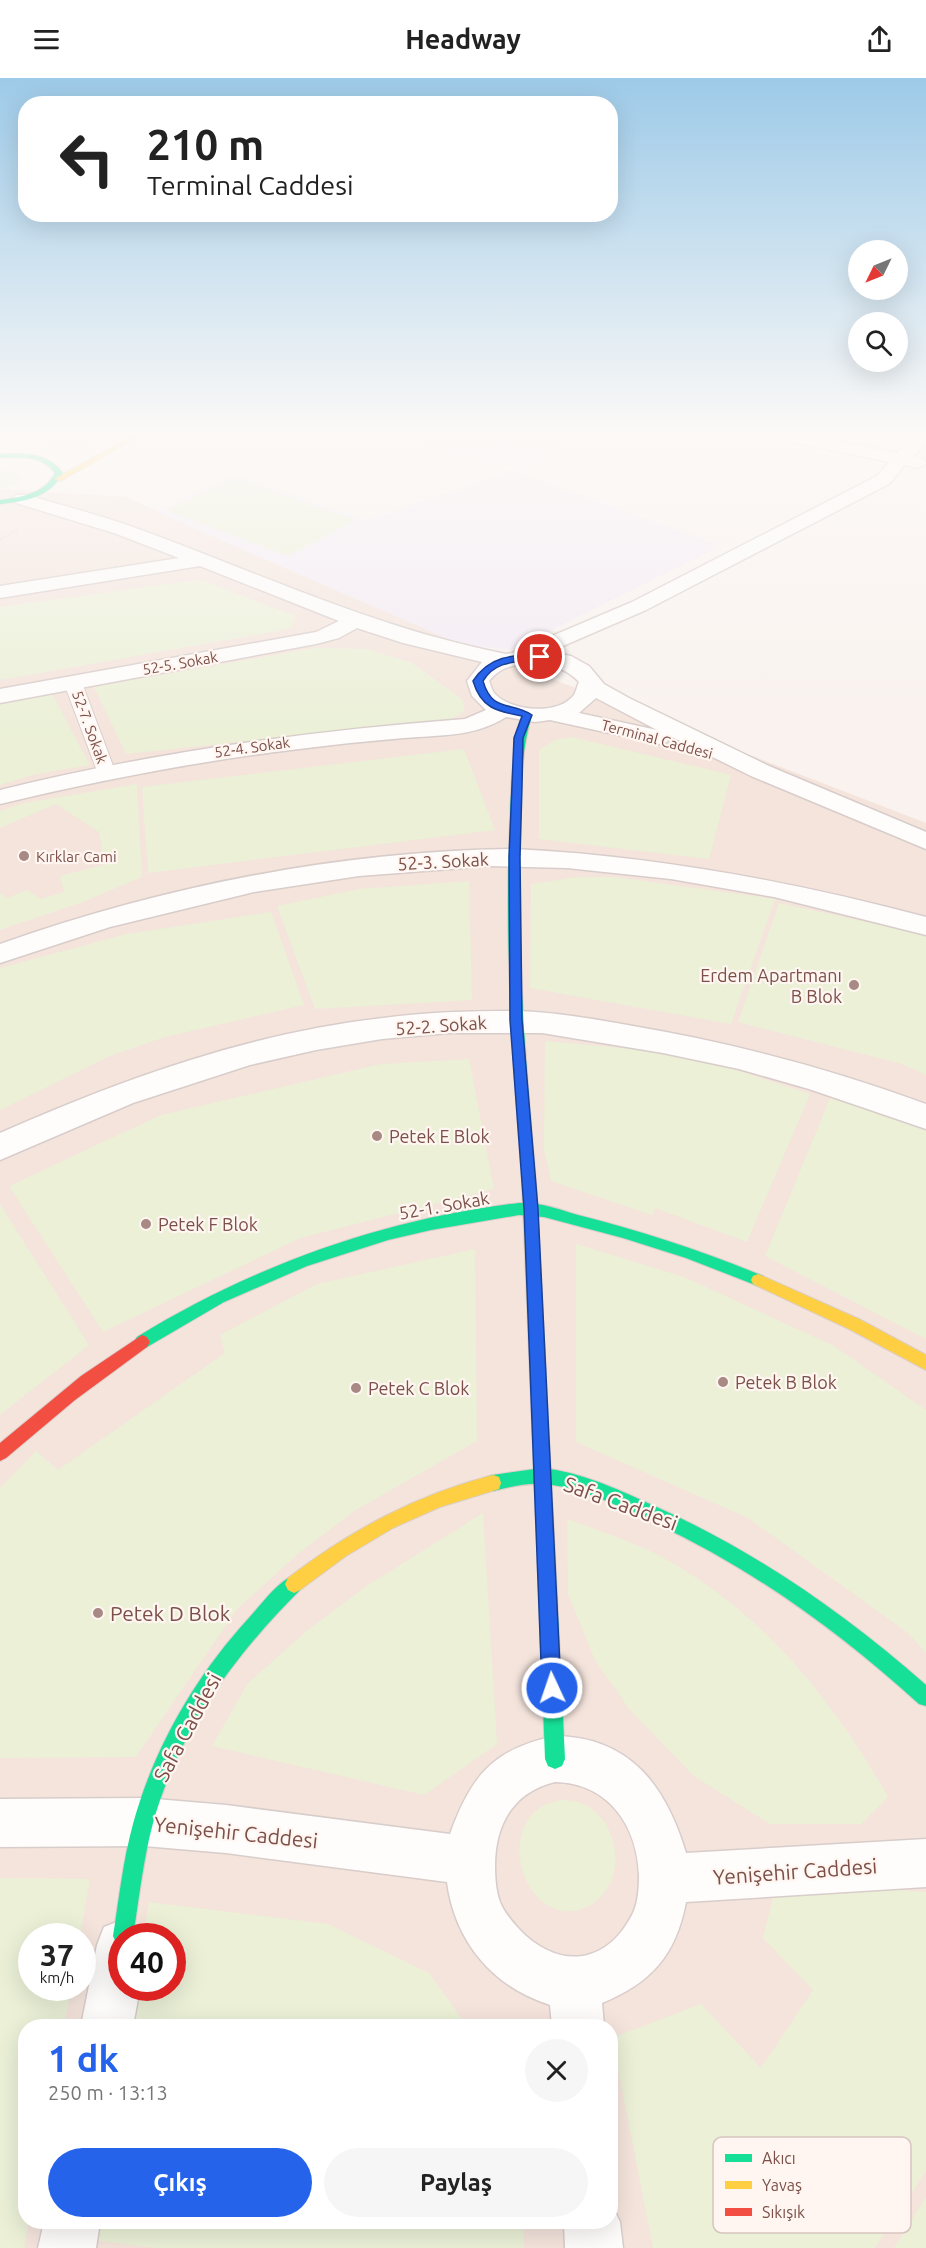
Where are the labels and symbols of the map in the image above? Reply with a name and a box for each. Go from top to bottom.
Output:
north arrow [848,240,908,300]
pin [514,631,565,682]
street label: 52-5. Sokak [141,648,219,678]
street label: 52-7. Sokak [69,688,111,766]
street label: Terminal Caddesi [599,716,715,762]
street label: 52-4. Sokak [213,733,291,761]
place label: Kırklar Cami [36,848,117,865]
marker: Kırklar Cami [17,849,31,863]
street label: 52-3. Sokak [397,849,489,873]
place label: Erdem Apartmanı B Blok [700,965,842,1006]
marker: Erdem Apartmanı B Blok [847,978,861,992]
street label: 52-2. Sokak [395,1012,487,1038]
place label: Petek E Blok [389,1126,490,1146]
marker: Petek E Blok [370,1129,384,1143]
street label: 52-1. Sokak [397,1187,491,1223]
place label: Petek F Blok [158,1214,258,1234]
marker: Petek F Blok [139,1217,153,1231]
place label: Petek B Blok [735,1372,837,1392]
marker: Petek B Blok [716,1375,730,1389]
place label: Petek C Blok [368,1378,469,1398]
marker: Petek C Blok [349,1381,363,1395]
street label: Safa Caddesi [561,1471,681,1535]
place label: Petek D Blok [110,1601,231,1625]
marker: Petek D Blok [91,1606,105,1620]
position arrow [520,1656,584,1720]
street label: Safa Caddesi [148,1669,226,1785]
street label: Yenişehir Caddesi [153,1811,319,1853]
street label: Yenişehir Caddesi [712,1853,878,1889]
speed limit sign: 40 [108,1923,186,2001]
legend [713,2137,911,2233]
text: Akıcı [762,2149,796,2167]
text: Yavaş [762,2176,802,2194]
text: Sıkışık [762,2203,805,2221]

